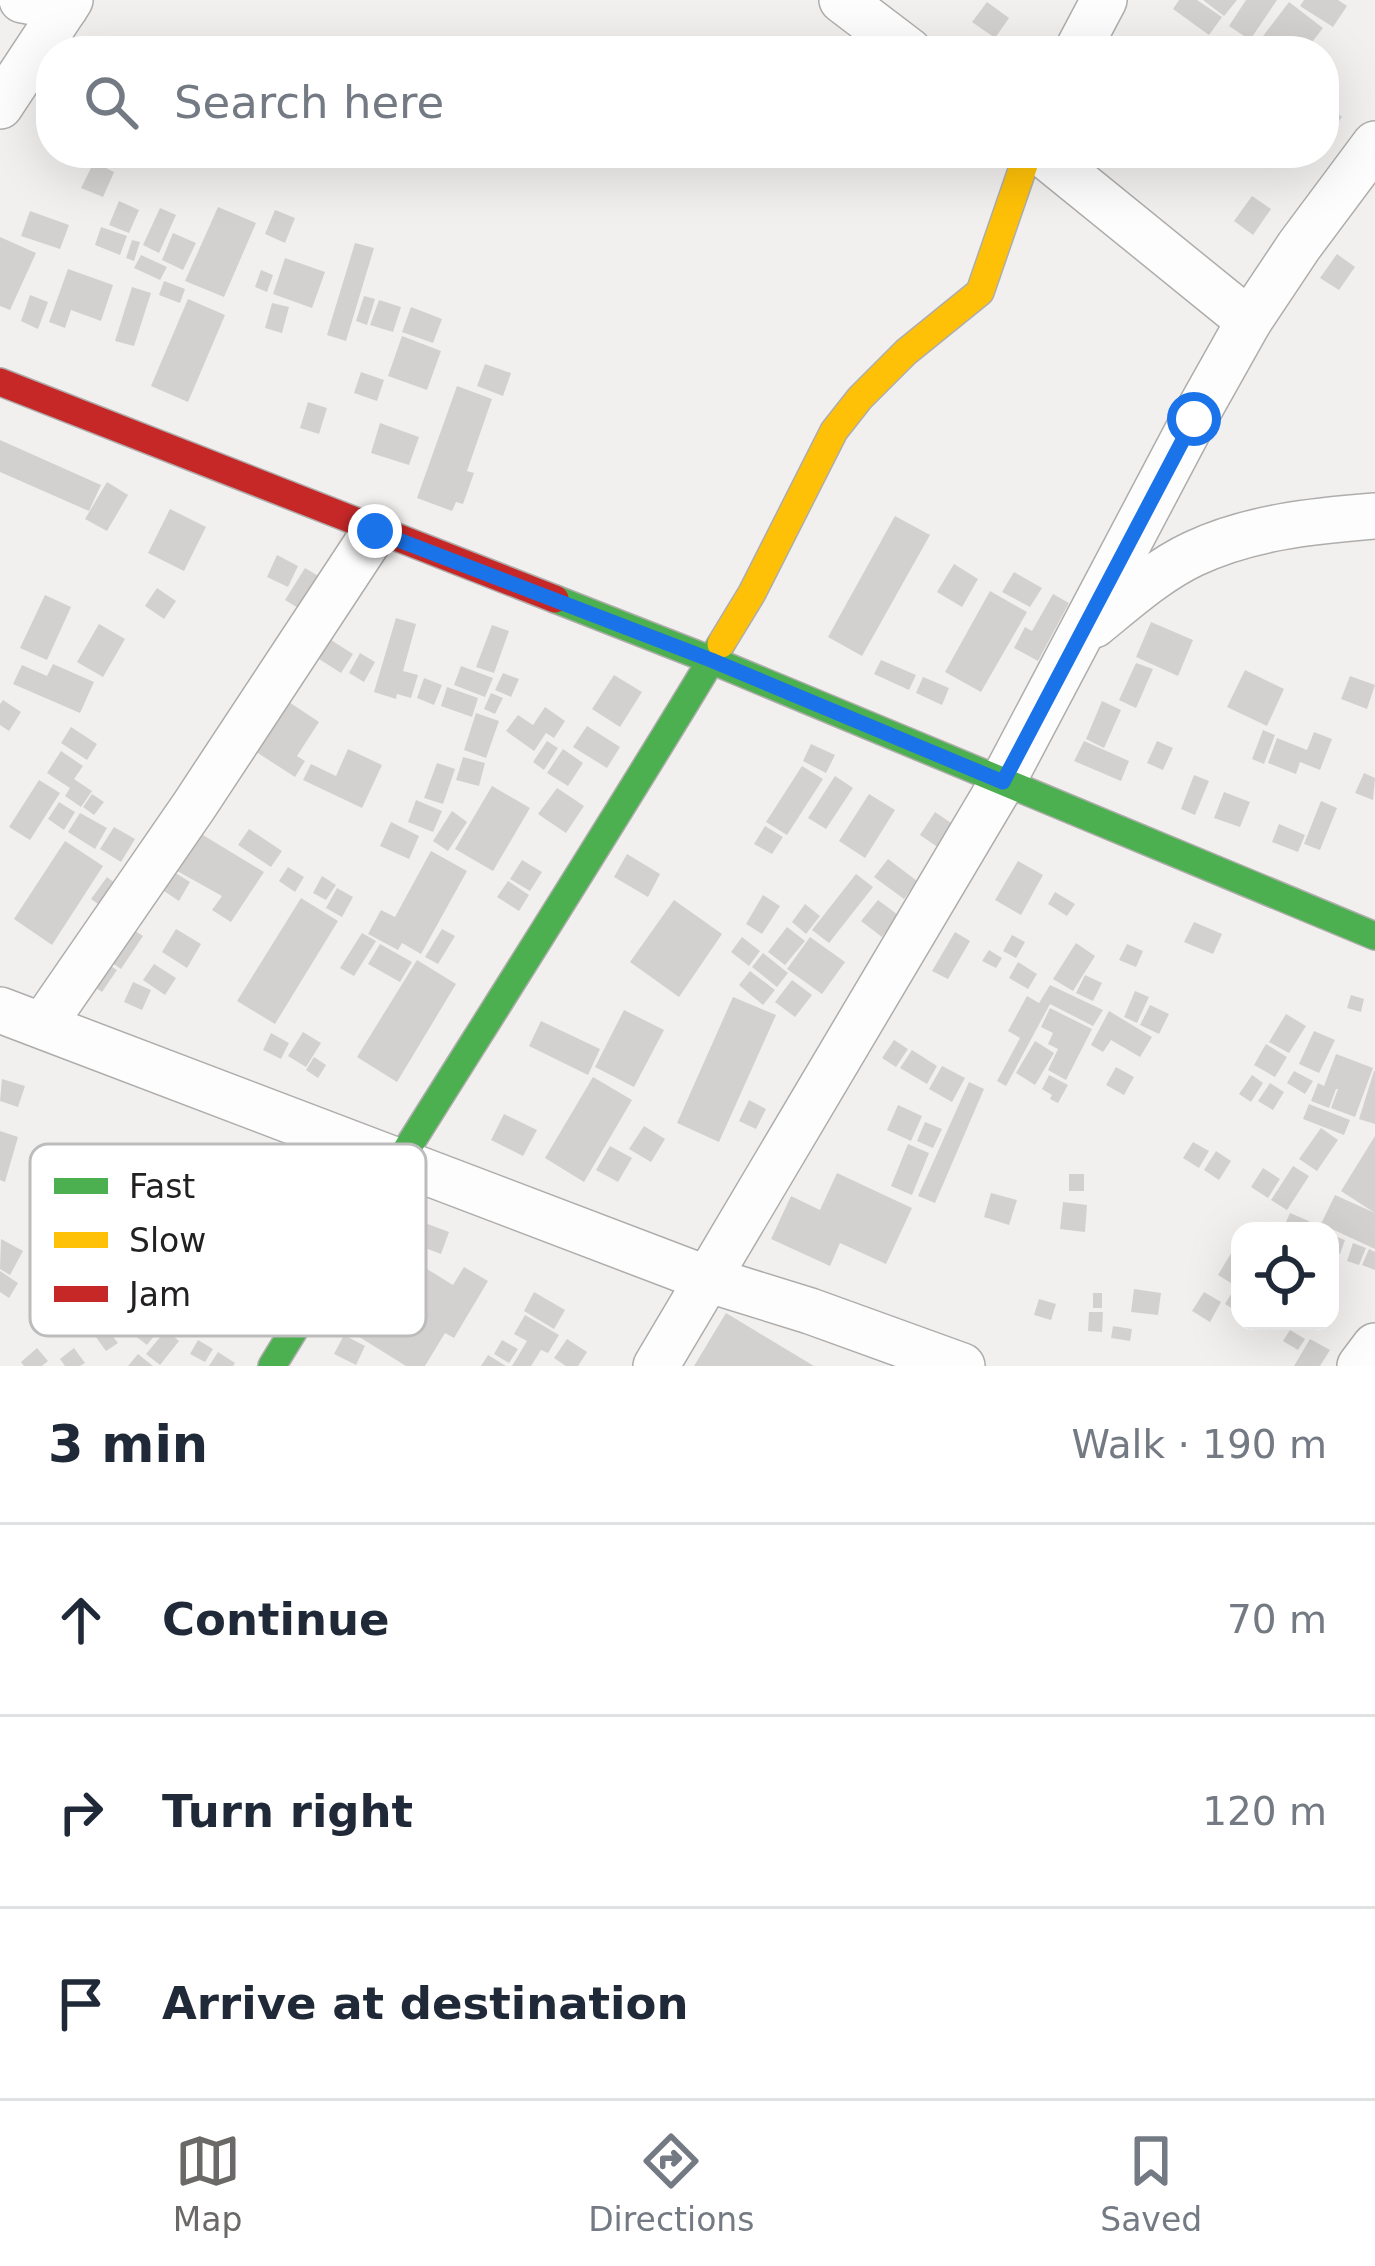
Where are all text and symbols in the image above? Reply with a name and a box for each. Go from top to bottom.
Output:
search box [36,36,1339,168]
icon: search [78,69,144,135]
text: Search here [174,76,444,129]
route start [1167,392,1221,446]
route end [348,504,402,558]
legend [30,1144,426,1336]
text: Fast [129,1167,195,1206]
text: Slow [129,1221,206,1260]
map controls [1231,1222,1339,1330]
button: locate [1231,1222,1339,1330]
text: Jam [127,1275,191,1314]
text: 3 min [48,1415,208,1474]
text: Walk · 190 m [1072,1422,1327,1467]
icon: ahead [48,1587,114,1653]
text: Continue [162,1593,390,1646]
text: 70 m [1227,1597,1327,1642]
icon: right [48,1779,114,1845]
text: Turn right [162,1785,413,1838]
text: 120 m [1202,1789,1327,1834]
icon: arrive [48,1971,114,2037]
text: Arrive at destination [162,1977,688,2030]
tab: Map [173,2128,243,2239]
tab: Directions [588,2128,754,2239]
tab: Saved [1100,2128,1202,2239]

